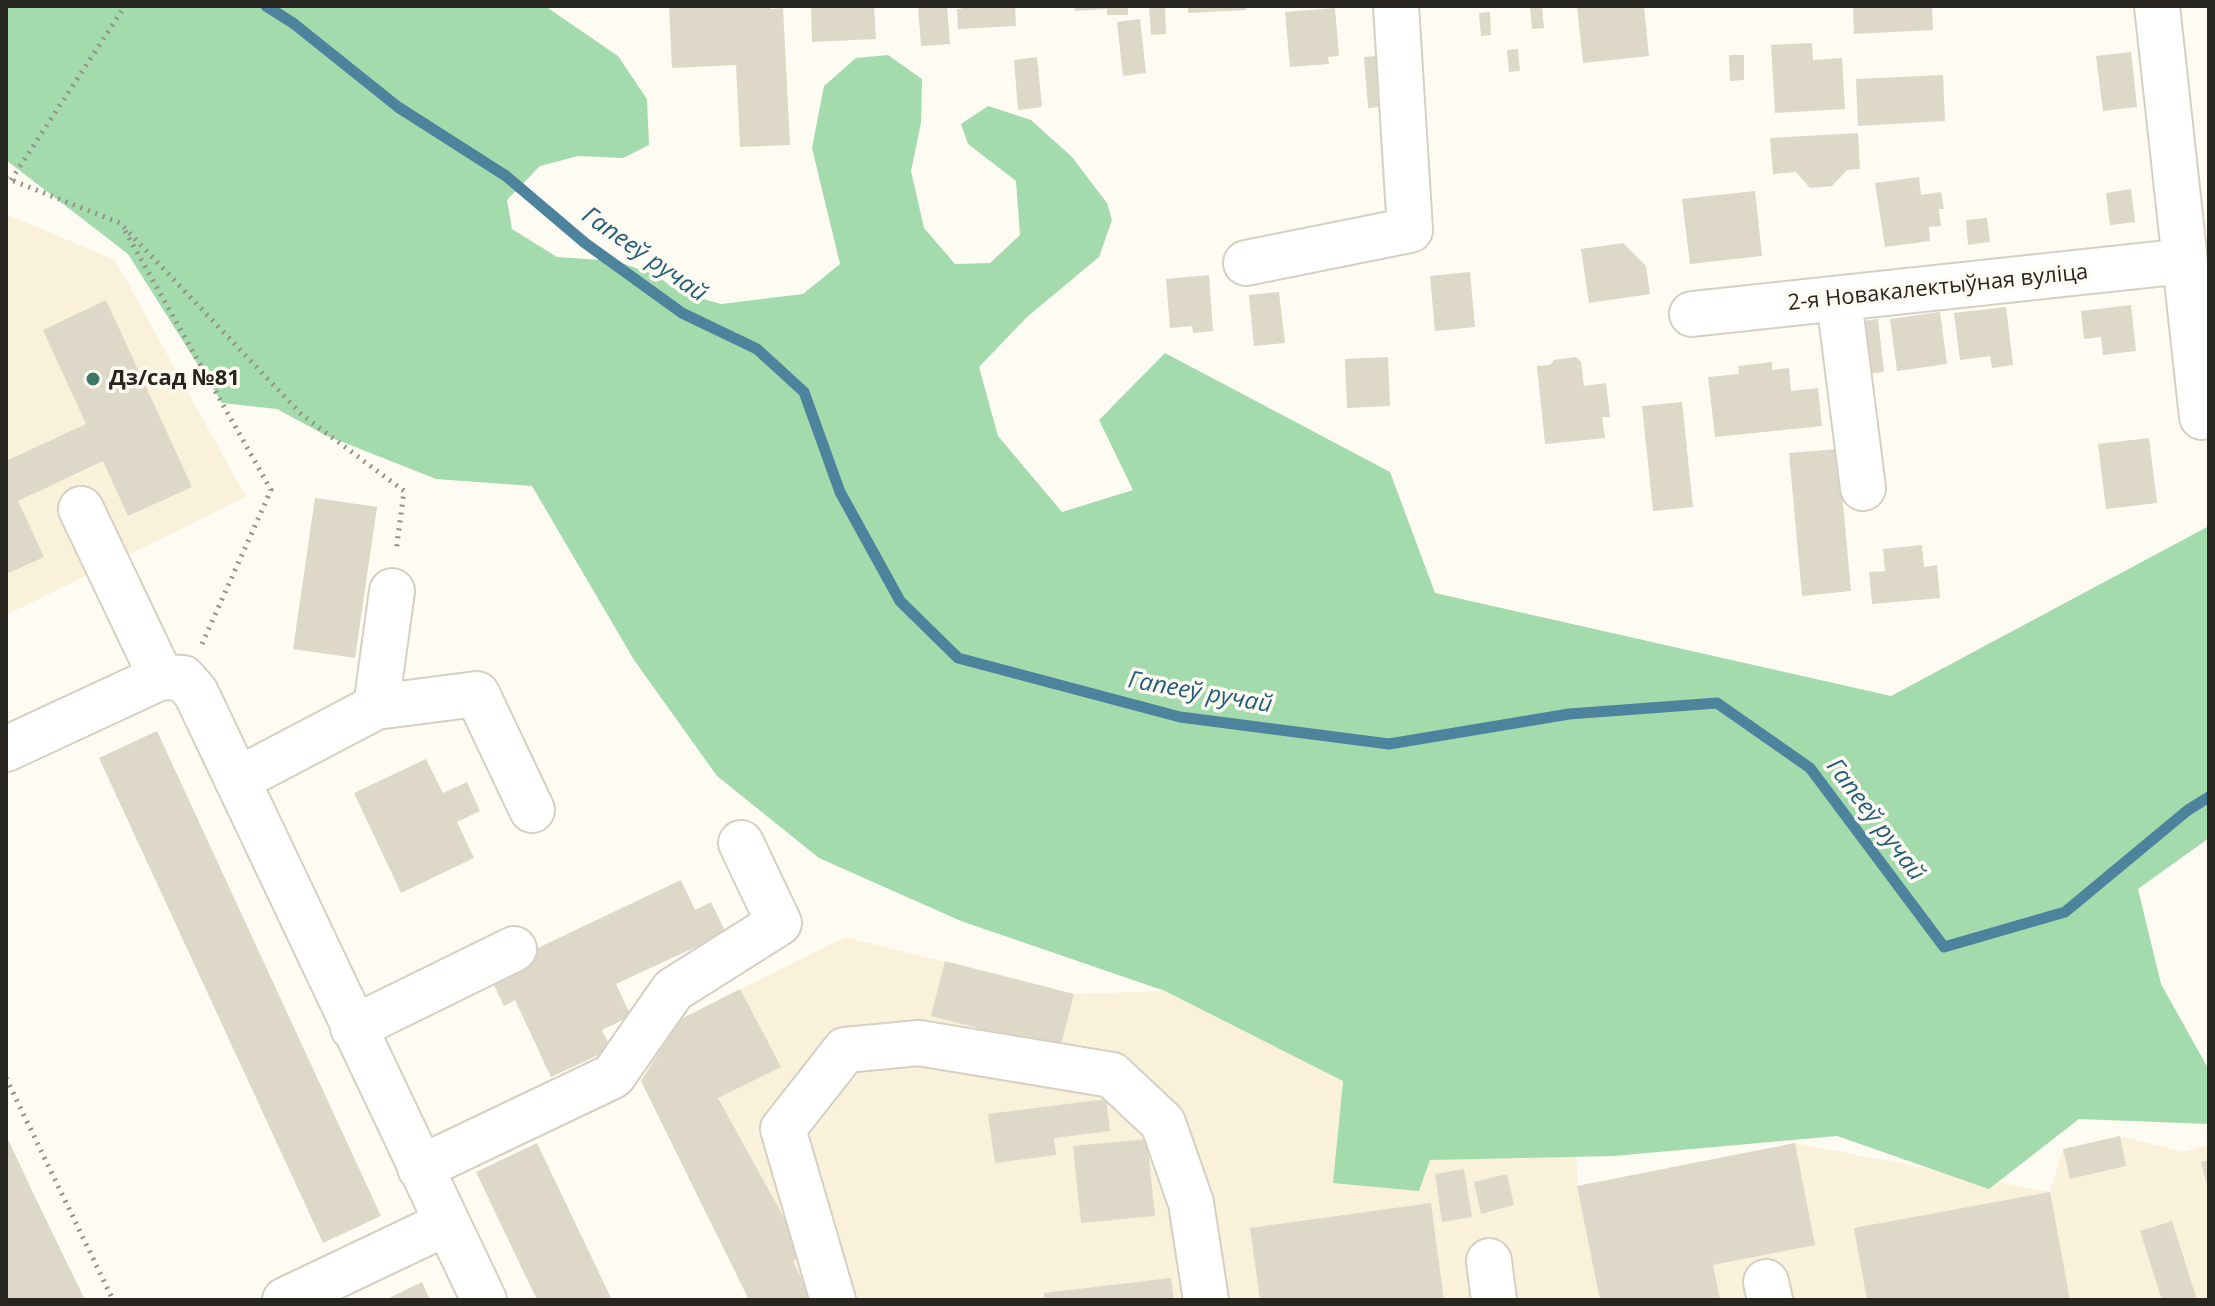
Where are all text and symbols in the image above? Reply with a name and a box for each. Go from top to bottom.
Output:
water label: Гапееў ручай [576,201,712,309]
street label: 2-я Новакалектыўная вуліца [1787,259,2089,317]
place label: Дз/сад №81 [109,366,240,392]
marker: Дз/сад №81 [84,370,102,388]
water label: Гапееў ручай [1126,666,1274,720]
water label: Гапееў ручай [1820,753,1930,887]

